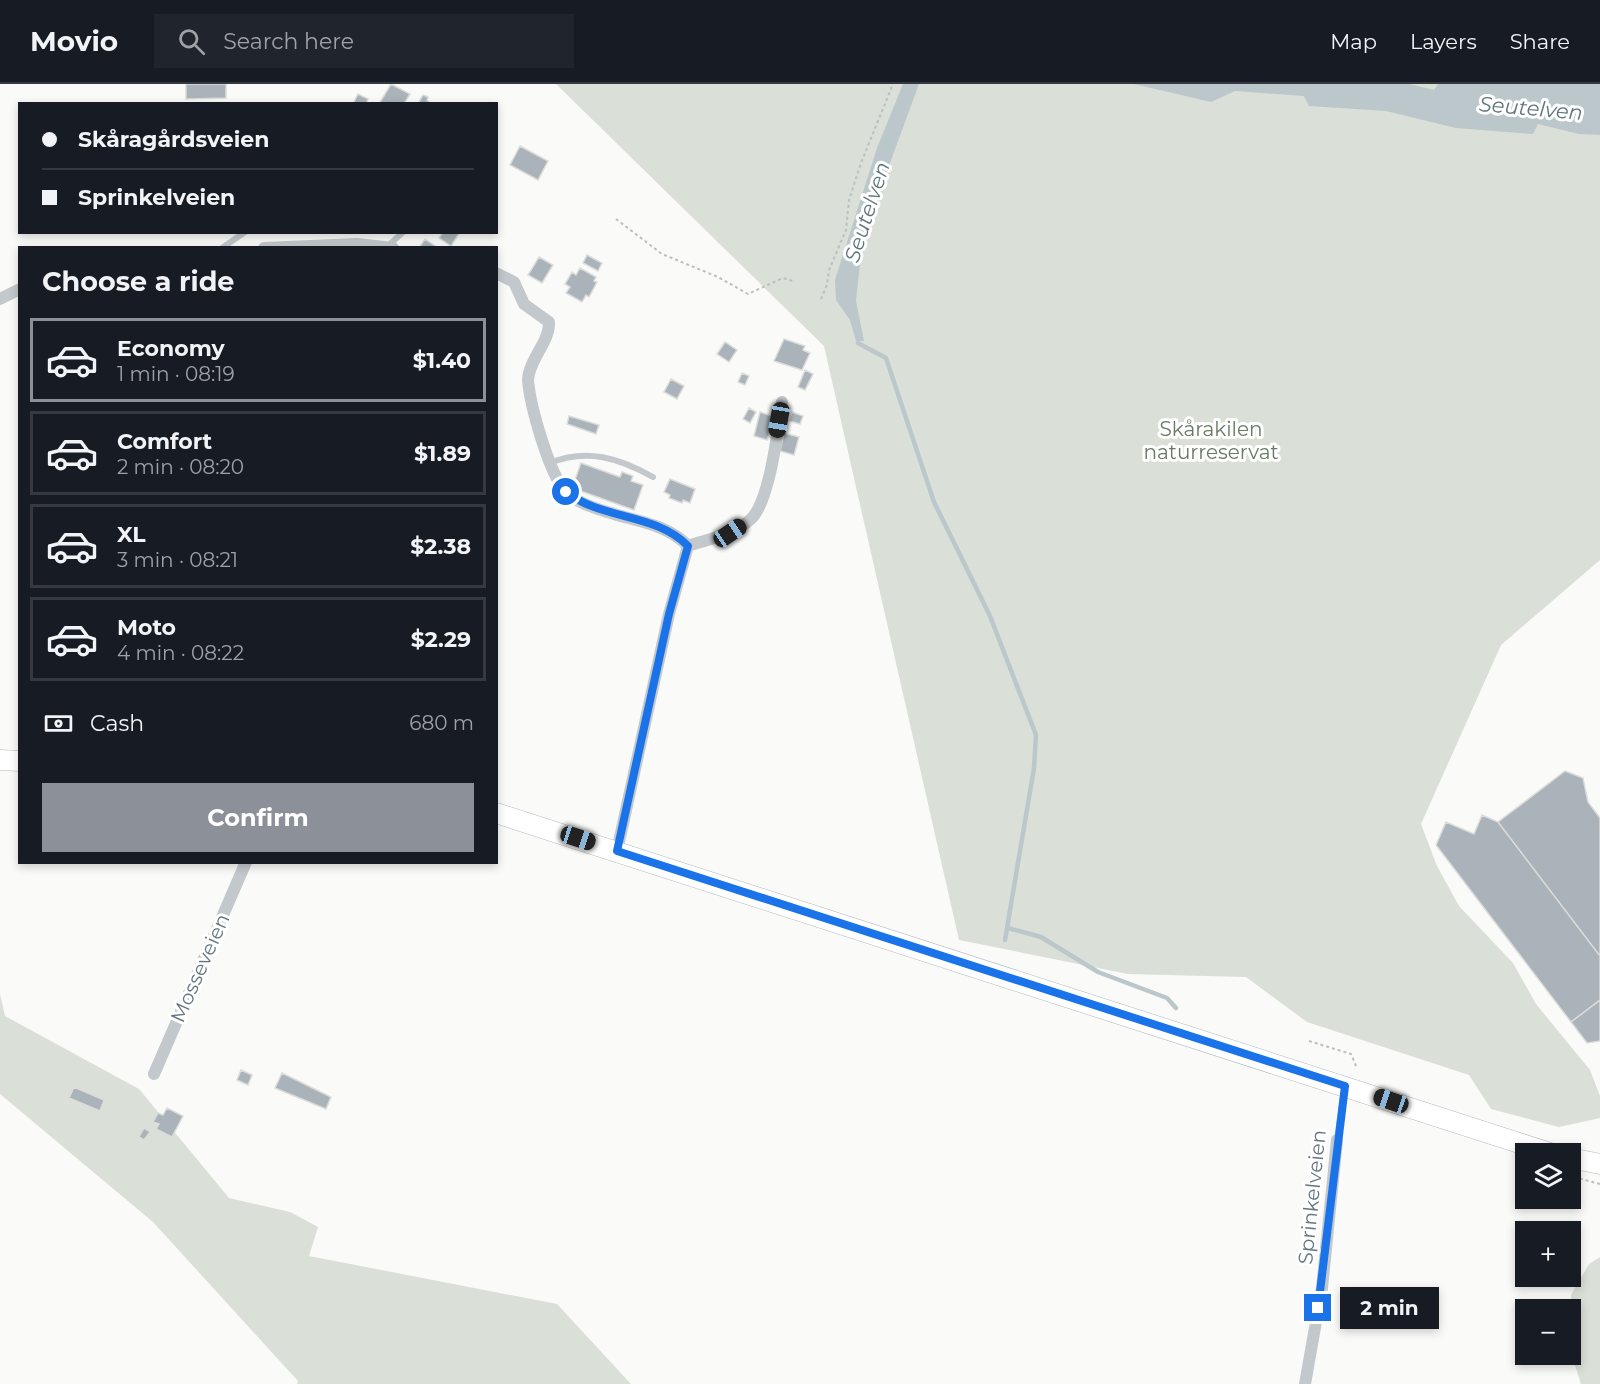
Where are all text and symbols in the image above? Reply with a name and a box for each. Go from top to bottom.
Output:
search box [154,14,574,68]
text: Movio [30,24,118,58]
icon: search [175,25,208,58]
text: Search here [223,28,354,55]
text: Map [1330,29,1377,54]
text: Layers [1410,29,1477,54]
text: Share [1510,29,1570,54]
water label: Seutelven [1478,91,1584,125]
text: Skåragårdsveien [78,126,269,153]
water label: Seutelven [839,159,895,265]
text: Sprinkelveien [78,184,235,211]
text: Choose a ride [42,265,234,298]
icon: car [45,333,99,387]
text: Economy [117,335,225,362]
text: $1.40 [413,347,471,374]
text: 1 min · 08:19 [117,362,235,386]
car [767,401,791,439]
park label: Skårakilen naturreservat [1143,417,1279,464]
icon: car [45,426,99,480]
text: Comfort [117,428,212,455]
text: $1.89 [414,440,471,467]
text: 2 min · 08:20 [117,455,244,479]
route start [552,478,579,505]
car [710,515,750,551]
icon: car [45,519,99,573]
text: XL [117,521,146,548]
text: $2.38 [410,533,471,560]
text: 3 min · 08:21 [117,548,238,572]
icon: car [45,612,99,666]
text: Moto [117,614,176,641]
text: $2.29 [411,626,471,653]
text: 4 min · 08:22 [117,641,244,665]
icon: cash [42,707,75,740]
text: Cash [90,710,144,737]
text: 680 m [409,711,474,735]
button: Confirm [42,783,474,852]
car [558,824,598,852]
street label: Mosseveien [165,910,235,1026]
car [1371,1087,1411,1115]
street label: Sprinkelveien [1293,1128,1331,1266]
map controls [1515,1143,1581,1365]
button: layers [1515,1143,1581,1209]
button: + [1515,1221,1581,1287]
callout: 2 min [1339,1287,1438,1329]
route end [1304,1294,1331,1321]
text: 2 min [1360,1296,1419,1320]
button: − [1515,1299,1581,1365]

